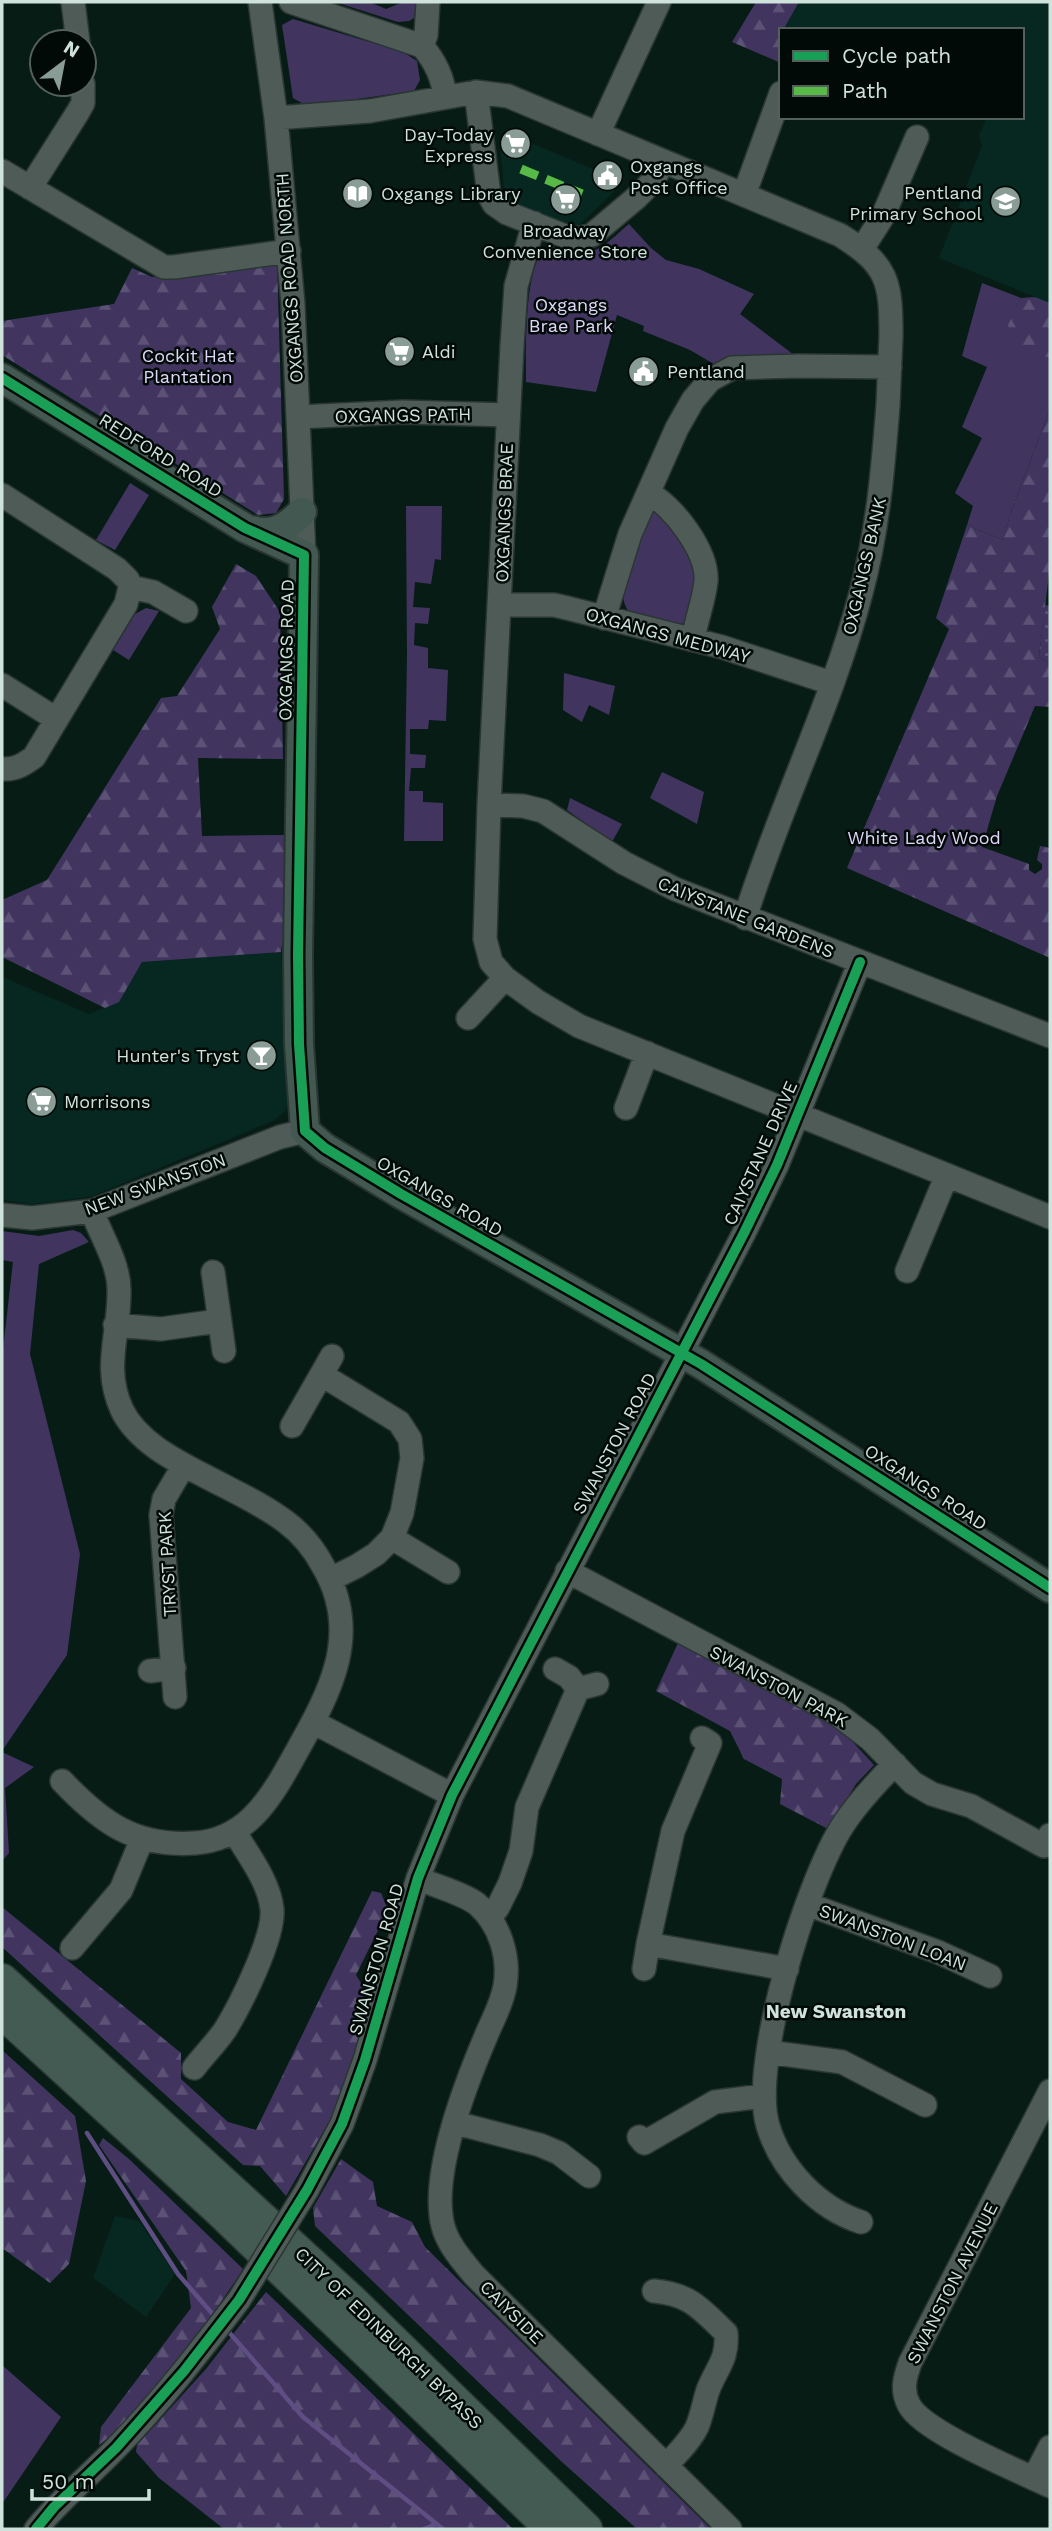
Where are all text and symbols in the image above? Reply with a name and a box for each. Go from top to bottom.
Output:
north arrow [28,28,98,98]
legend [779,28,1024,119]
text: N [60,36,84,62]
text: Cycle path [842,43,951,68]
text: Path [842,78,888,103]
place label: Day-Today Express [404,124,494,166]
supermarket icon: Day-Today Express [499,127,533,161]
place label: Oxgangs Post Office [630,156,728,198]
public building icon: Oxgangs Post Office [590,159,624,193]
street label: OXGANGS ROAD NORTH [271,172,307,384]
library icon: Oxgangs Library [341,176,375,210]
supermarket icon: Broadway Convenience Store [548,182,582,216]
place label: Pentland Primary School [849,182,982,224]
place label: Oxgangs Library [381,183,521,204]
school or university icon: Pentland Primary School [988,185,1022,219]
place label: Broadway Convenience Store [482,220,648,262]
park label: Oxgangs Brae Park [529,294,613,336]
supermarket icon: Aldi [382,334,416,368]
place label: Aldi [422,341,455,362]
park label: Cockit Hat Plantation [142,345,235,387]
public building icon: Pentland [627,354,661,388]
place label: Pentland [667,361,745,382]
street label: OXGANGS PATH [334,403,472,427]
street label: REDFORD ROAD [95,409,227,501]
street label: OXGANGS BRAE [491,443,517,583]
street label: OXGANGS BANK [838,495,890,637]
street label: OXGANGS ROAD [274,579,298,721]
street label: OXGANGS MEDWAY [583,603,753,667]
park label: White Lady Wood [847,827,1001,848]
street label: CAIYSTANE GARDENS [655,872,837,962]
bar icon: Hunter's Tryst [245,1038,279,1072]
place label: Hunter's Tryst [116,1045,239,1066]
street label: CAIYSTANE DRIVE [719,1078,801,1228]
supermarket icon: Morrisons [24,1084,58,1118]
place label: Morrisons [64,1091,150,1112]
street label: NEW SWANSTON [81,1149,229,1219]
street label: OXGANGS ROAD [373,1151,507,1241]
street label: SWANSTON ROAD [568,1369,660,1517]
street label: OXGANGS ROAD [861,1440,991,1534]
street label: TRYST PARK [154,1510,180,1617]
street label: SWANSTON PARK [706,1641,852,1731]
street label: SWANSTON ROAD [344,1881,408,2037]
street label: SWANSTON LOAN [816,1899,970,1975]
district label: New Swanston [766,2000,906,2023]
street label: SWANSTON AVENUE [902,2199,1002,2367]
street label: CITY OF EDINBURGH BYPASS [291,2243,487,2433]
street label: CAIYSIDE [476,2276,548,2348]
scale bar [32,2458,149,2502]
text: 50 m [42,2469,94,2494]

